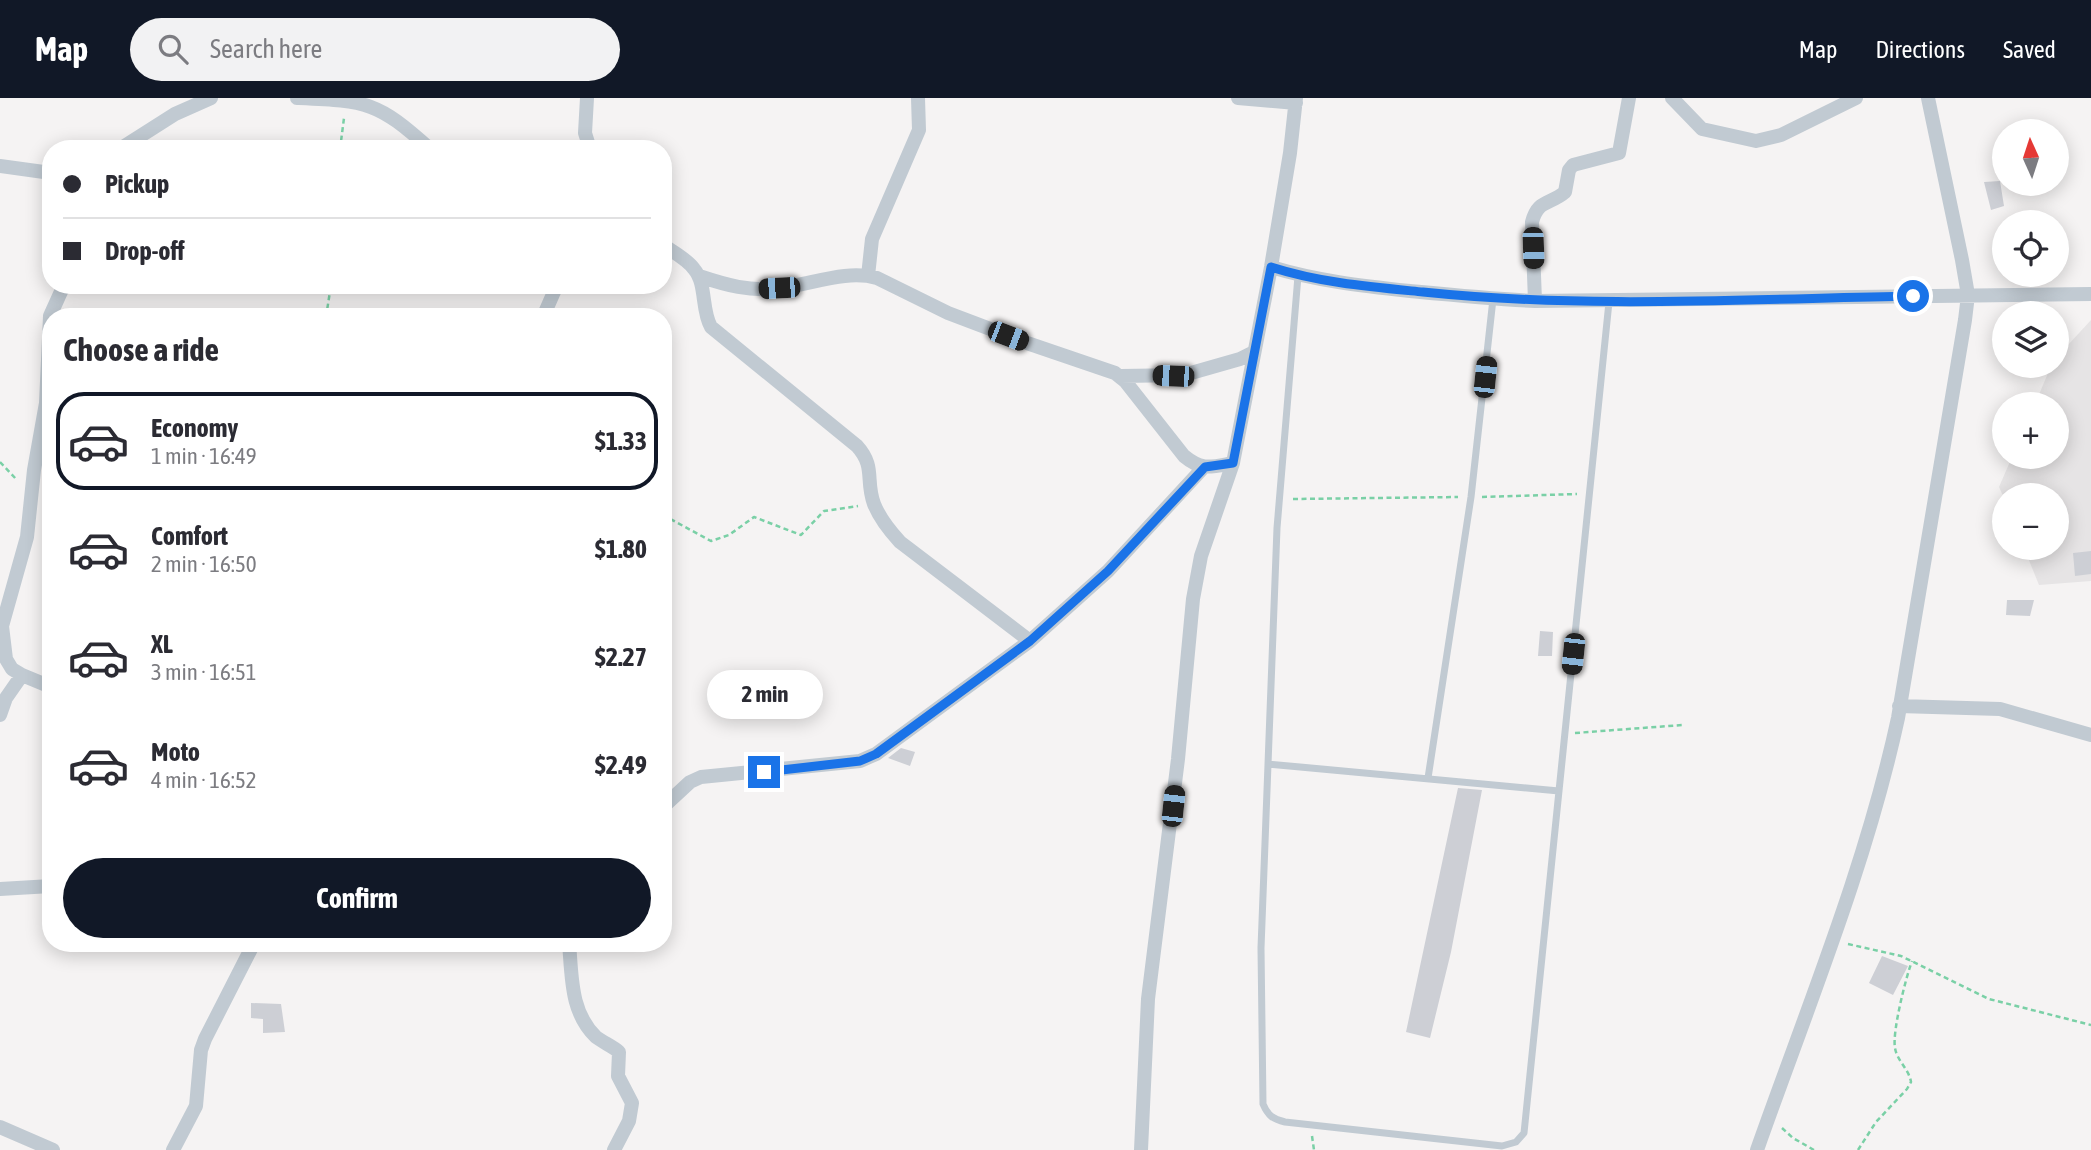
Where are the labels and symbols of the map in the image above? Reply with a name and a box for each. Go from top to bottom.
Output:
north arrow [1992,119,2068,196]
car [1522,227,1545,269]
car [758,276,801,300]
route start [1897,280,1929,312]
car [985,319,1032,353]
car [1473,355,1498,399]
car [1152,365,1195,387]
car [1561,632,1586,676]
callout: 2 min [706,670,822,720]
route end [748,756,780,788]
car [1161,784,1186,828]

